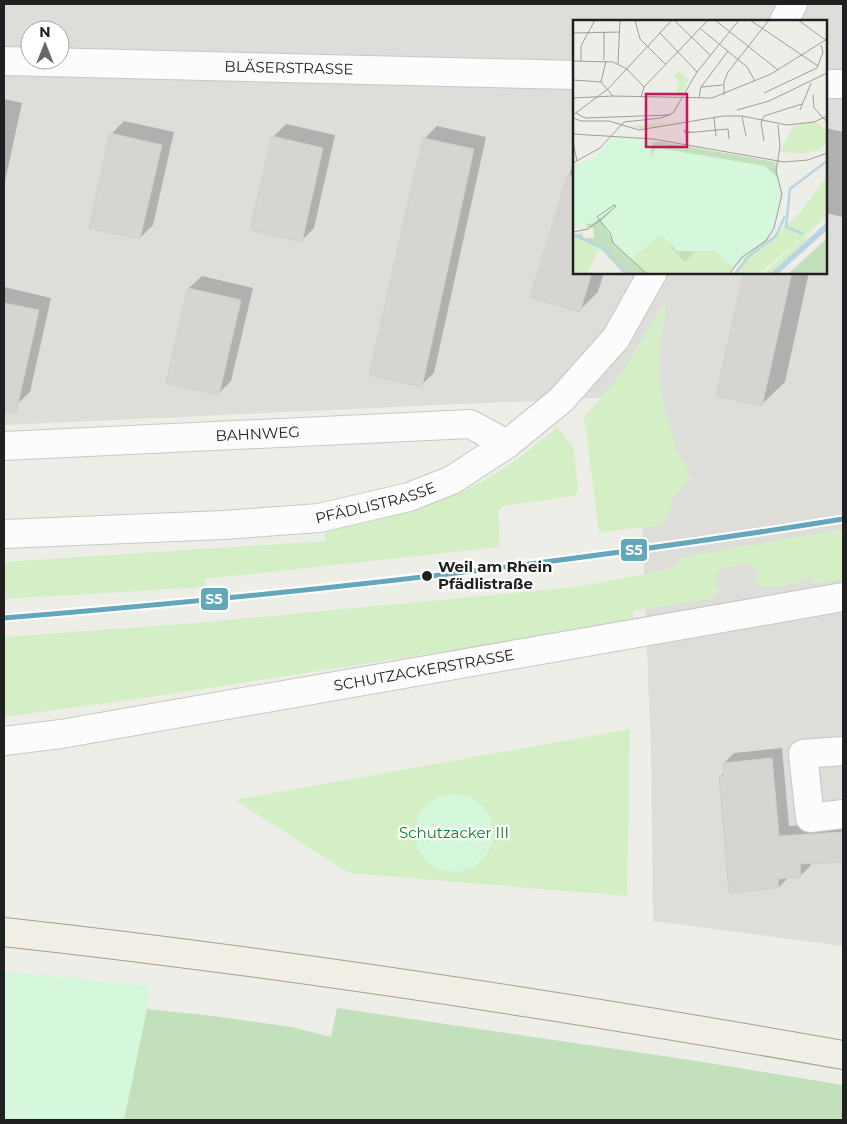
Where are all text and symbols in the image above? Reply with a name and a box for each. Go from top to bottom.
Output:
north arrow [20,20,70,70]
inset map [573,20,827,274]
text: N [39,23,51,41]
street label: BLÄSERSTRASSE [224,56,354,79]
street label: BAHNWEG [215,422,300,445]
street label: PFÄDLISTRASSE [313,477,438,528]
line badge: S5 [620,538,648,562]
text: S5 [625,541,643,559]
place label: Weil am Rhein Pfädlistraße [438,557,552,593]
marker: Weil am Rhein Pfädlistraße [420,569,434,583]
line badge: S5 [200,587,229,611]
text: S5 [205,590,223,608]
street label: SCHUTZACKERSTRASSE [332,645,516,695]
park label: Schutzacker III [399,823,509,842]

